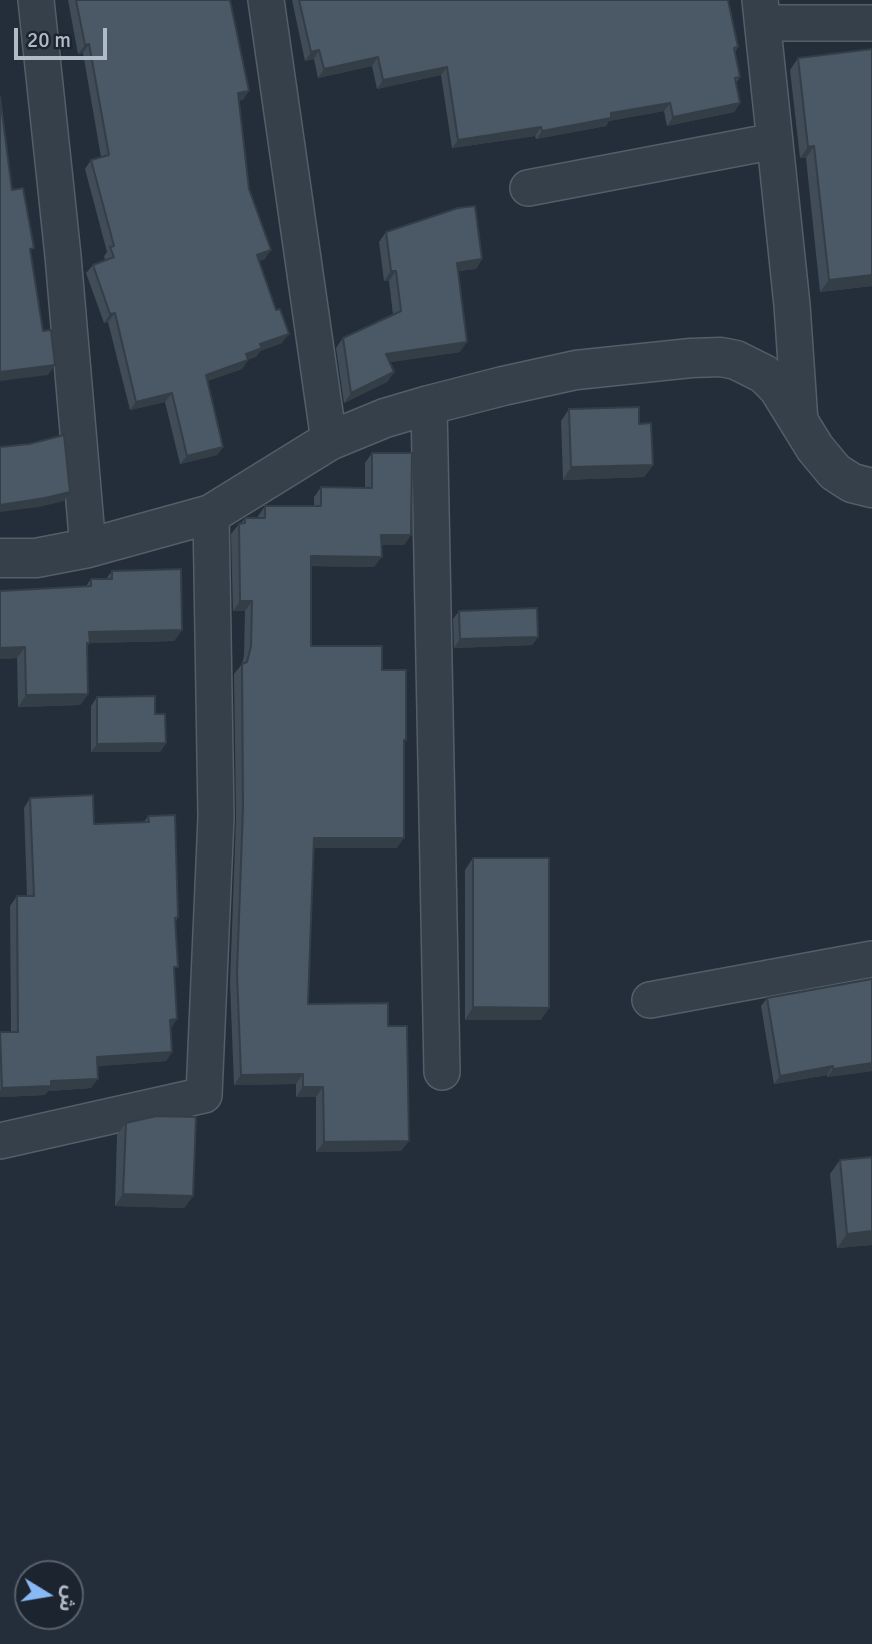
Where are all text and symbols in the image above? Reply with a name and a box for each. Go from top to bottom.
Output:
scale bar [18,14,110,58]
text: 20 m [27,27,71,53]
north arrow [14,1560,84,1630]
text: ش [53,1584,82,1614]

